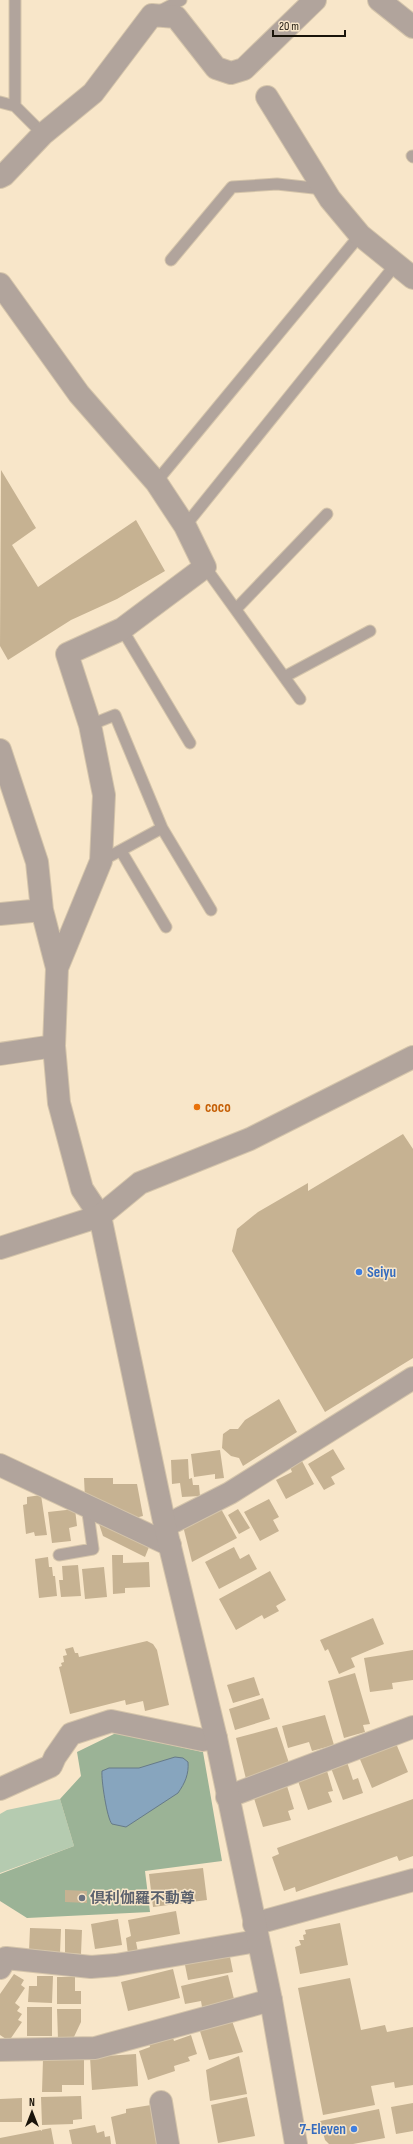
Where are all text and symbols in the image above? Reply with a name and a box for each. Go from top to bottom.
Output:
scale bar [273,12,345,38]
text: 20 m [279,19,299,34]
place label: coco [205,1098,231,1117]
marker: coco [192,1102,202,1112]
place label: Seiyu [367,1263,396,1282]
marker: Seiyu [354,1267,364,1277]
place label: 倶利伽羅不動尊 [90,1889,195,1908]
marker: 倶利伽羅不動尊 [77,1893,87,1903]
north arrow [12,2092,52,2132]
text: N [29,2096,35,2109]
place label: 7-Eleven [299,2120,346,2139]
marker: 7-Eleven [349,2124,359,2134]

